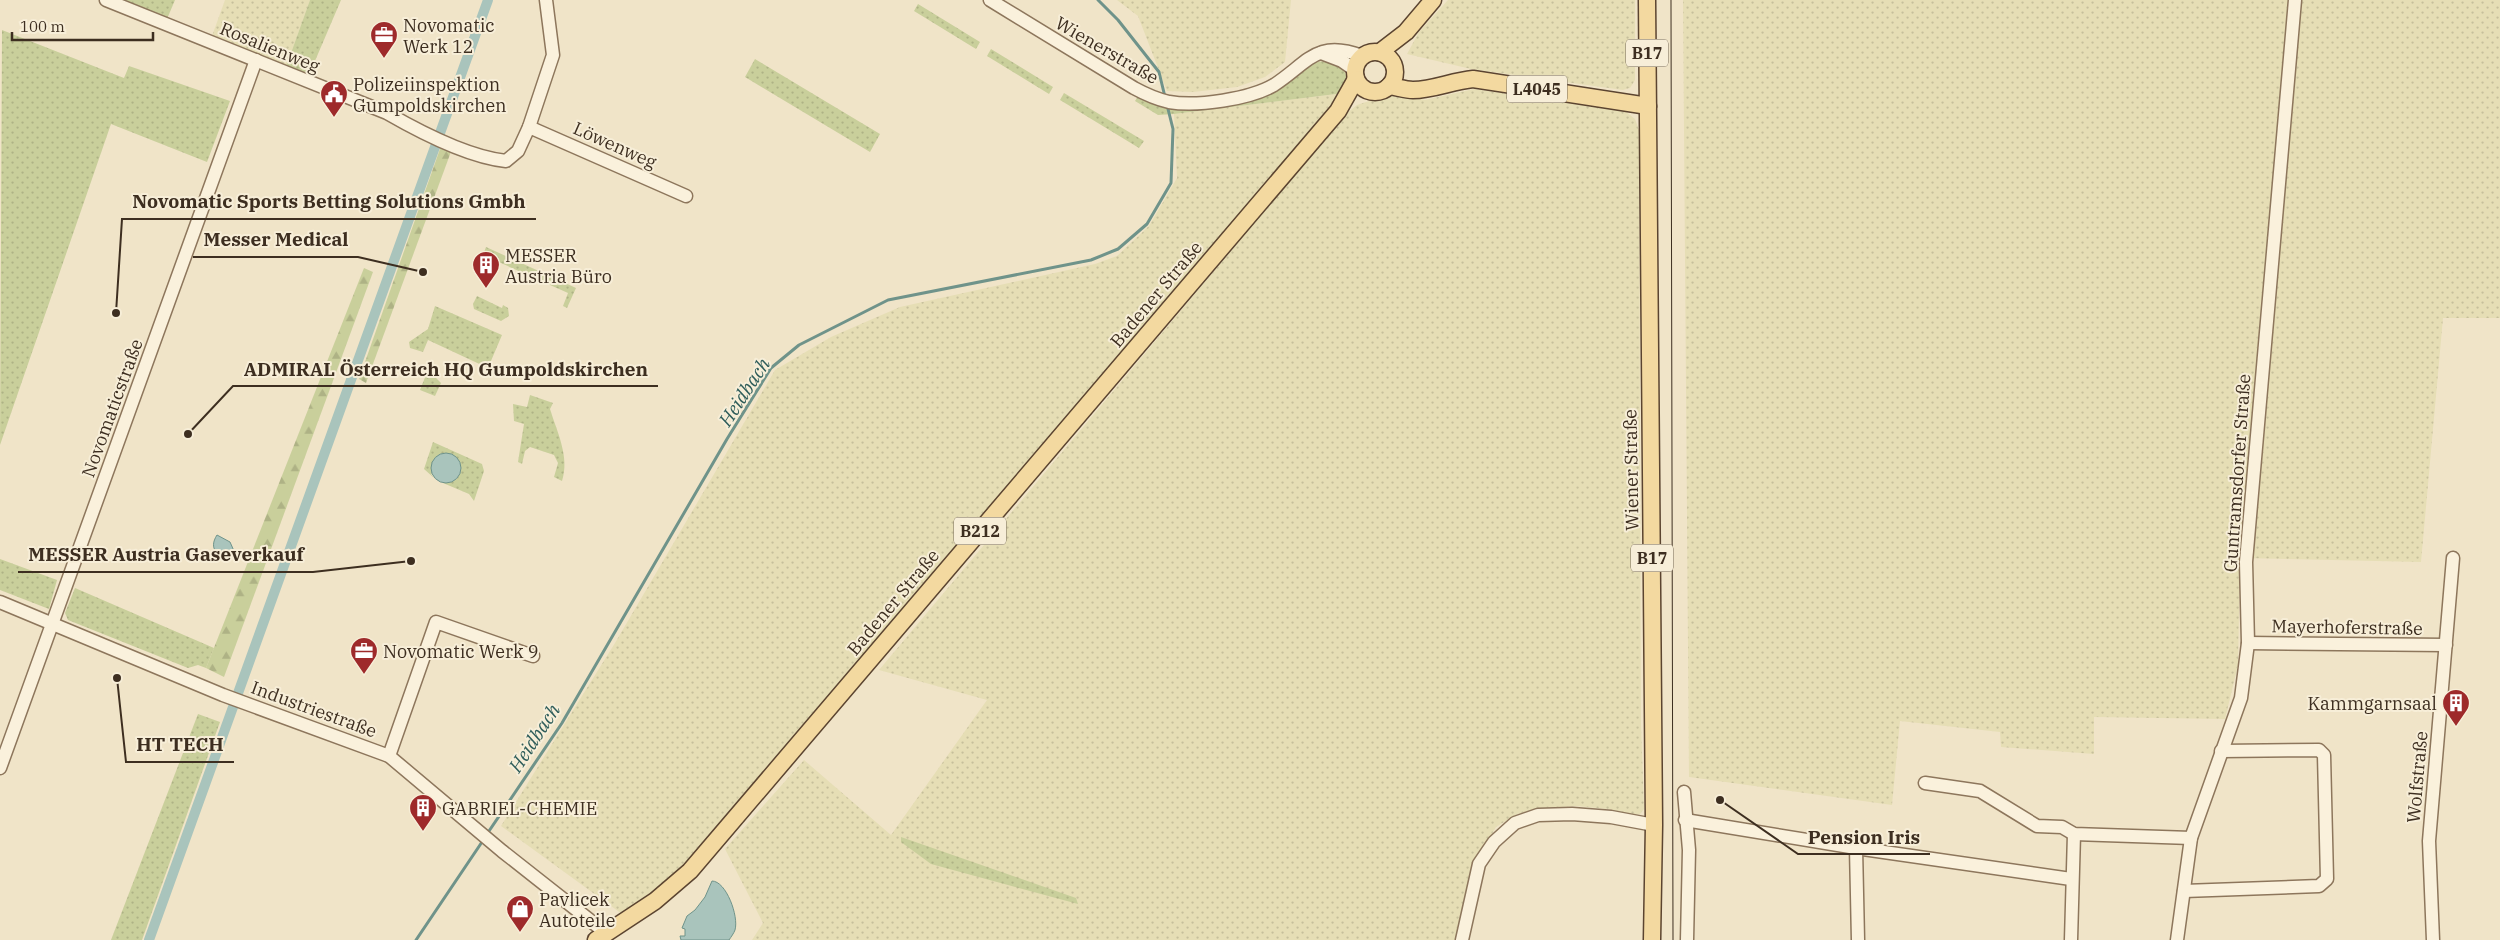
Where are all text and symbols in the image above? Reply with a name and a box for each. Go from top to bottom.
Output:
scale bar [12,10,154,42]
street label: Wienerstraße [1051,11,1163,89]
place label: Novomatic Werk 12 [403,14,495,58]
street label: Rosalienweg [217,16,324,78]
text: 100 m [20,17,65,36]
office icon: Novomatic Werk 12 [369,20,399,59]
road number: B17 [1626,40,1668,66]
place label: Polizeiinspektion Gumpoldskirchen [353,73,507,117]
road number: L4045 [1507,76,1567,102]
public building icon: Polizeiinspektion Gumpoldskirchen [319,79,349,118]
street label: Löwenweg [570,116,660,174]
callout: Novomatic Sports Betting Solutions Gmbh [122,185,536,219]
text: Novomatic Sports Betting Solutions Gmbh [132,189,526,213]
callout: Messer Medical [193,223,358,257]
text: Messer Medical [204,227,348,251]
street label: Badener Straße [1105,236,1207,352]
place label: MESSER Austria Büro [505,244,612,288]
building icon: MESSER Austria Büro [471,250,501,289]
street label: Novomaticstraße [76,336,148,480]
callout: ADMIRAL Österreich HQ Gumpoldskirchen [233,352,658,386]
water label: Heidbach [712,353,775,432]
text: ADMIRAL Österreich HQ Gumpoldskirchen [244,357,649,381]
street label: Guntramsdorfer Straße [2219,373,2255,573]
street label: Wiener Straße [1618,409,1644,531]
road number: B212 [954,518,1006,544]
callout: MESSER Austria Gaseverkauf [18,538,313,572]
text: MESSER Austria Gaseverkauf [28,542,306,566]
street label: Badener Straße [842,544,944,660]
road number: B17 [1631,544,1673,572]
street label: Mayerhoferstraße [2271,614,2423,640]
office icon: Novomatic Werk 9 [349,636,379,675]
place label: Novomatic Werk 9 [383,640,538,663]
street label: Industriestraße [248,676,380,742]
building icon: Kammgarnsaal [2441,688,2471,727]
place label: Kammgarnsaal [2308,692,2437,715]
water label: Heidbach [502,699,565,778]
callout: HT TECH [126,728,234,762]
street label: Wolfstraße [2402,730,2432,824]
text: HT TECH [136,732,224,756]
building icon: GABRIEL-CHEMIE [408,793,438,832]
place label: GABRIEL-CHEMIE [442,797,597,820]
callout: Pension Iris [1798,820,1930,854]
text: Pension Iris [1808,825,1920,849]
place label: Pavlicek Autoteile [539,888,615,932]
shop icon: Pavlicek Autoteile [505,894,535,933]

